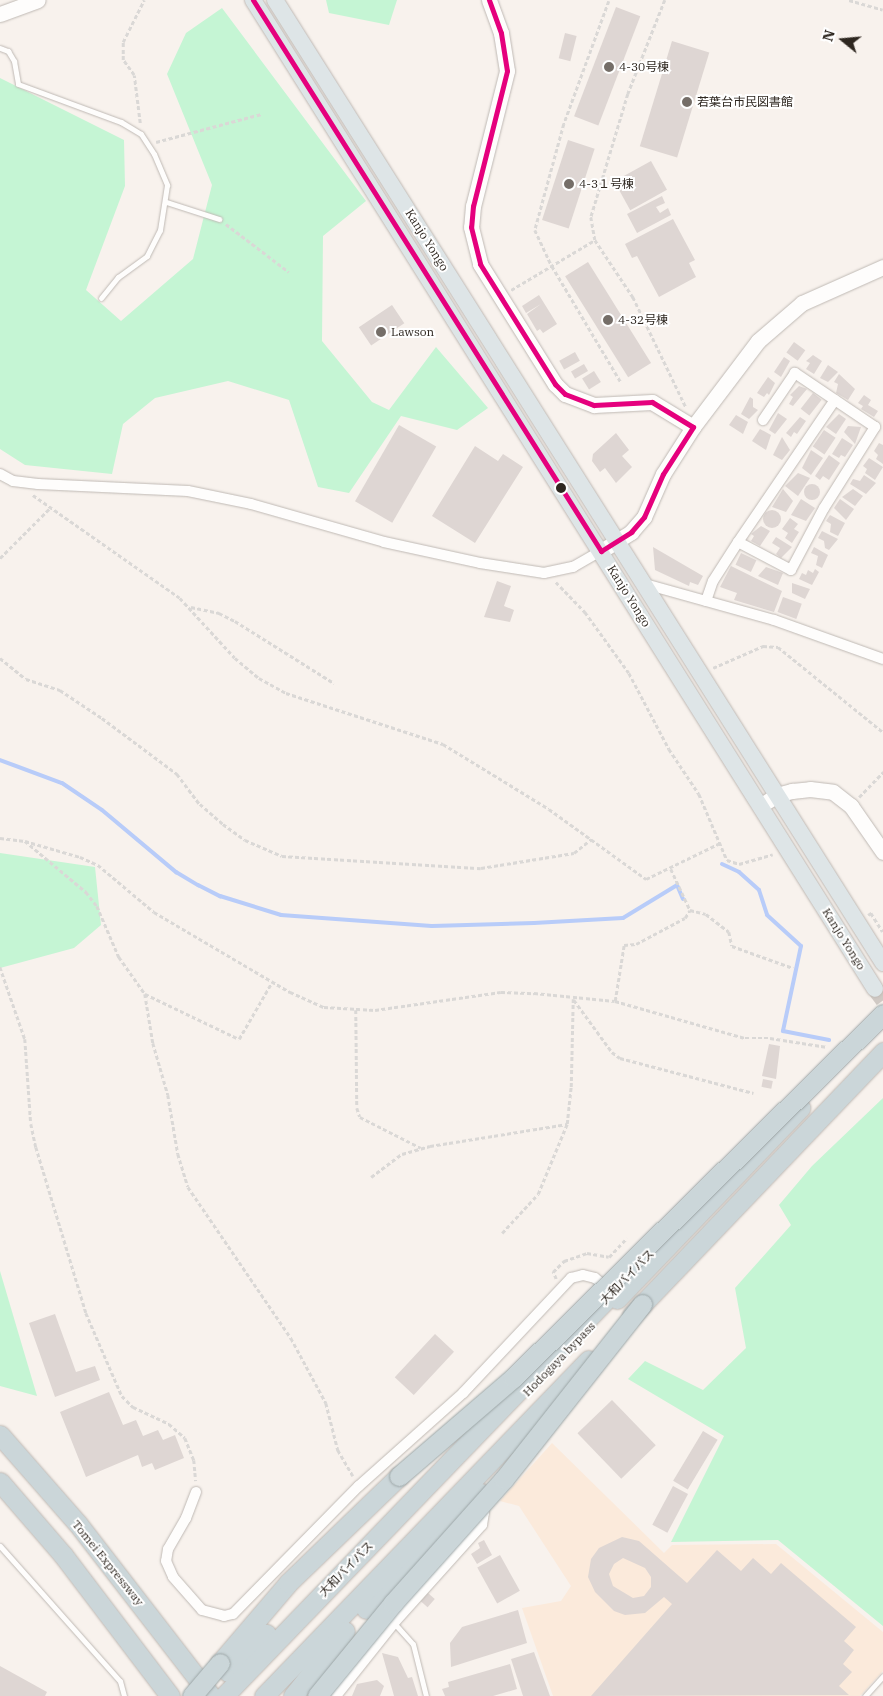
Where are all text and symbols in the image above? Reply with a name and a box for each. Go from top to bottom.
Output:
north arrow [818,15,868,65]
text: N [818,28,839,44]
place label: 4-30号棟 [619,60,669,74]
marker: 4-30号棟 [603,61,615,73]
place label: 若葉台市民図書館 [697,95,793,109]
marker: 若葉台市民図書館 [681,96,693,108]
place label: 4-3１号棟 [579,177,634,191]
marker: 4-3１号棟 [563,178,575,190]
street label: Kanjo Yongo [402,206,452,274]
place label: 4-32号棟 [618,313,668,327]
marker: 4-32号棟 [602,314,614,326]
place label: Lawson [391,325,434,339]
marker: Lawson [375,326,387,338]
unlabelled marker [556,483,566,493]
street label: Kanjo Yongo [604,562,654,630]
street label: Kanjo Yongo [819,905,869,973]
street label: 大和バイパス [597,1246,657,1308]
street label: Hodogaya bypass [520,1319,598,1399]
street label: Tomei Expressway [69,1517,147,1609]
street label: 大和バイパス [316,1538,376,1600]

